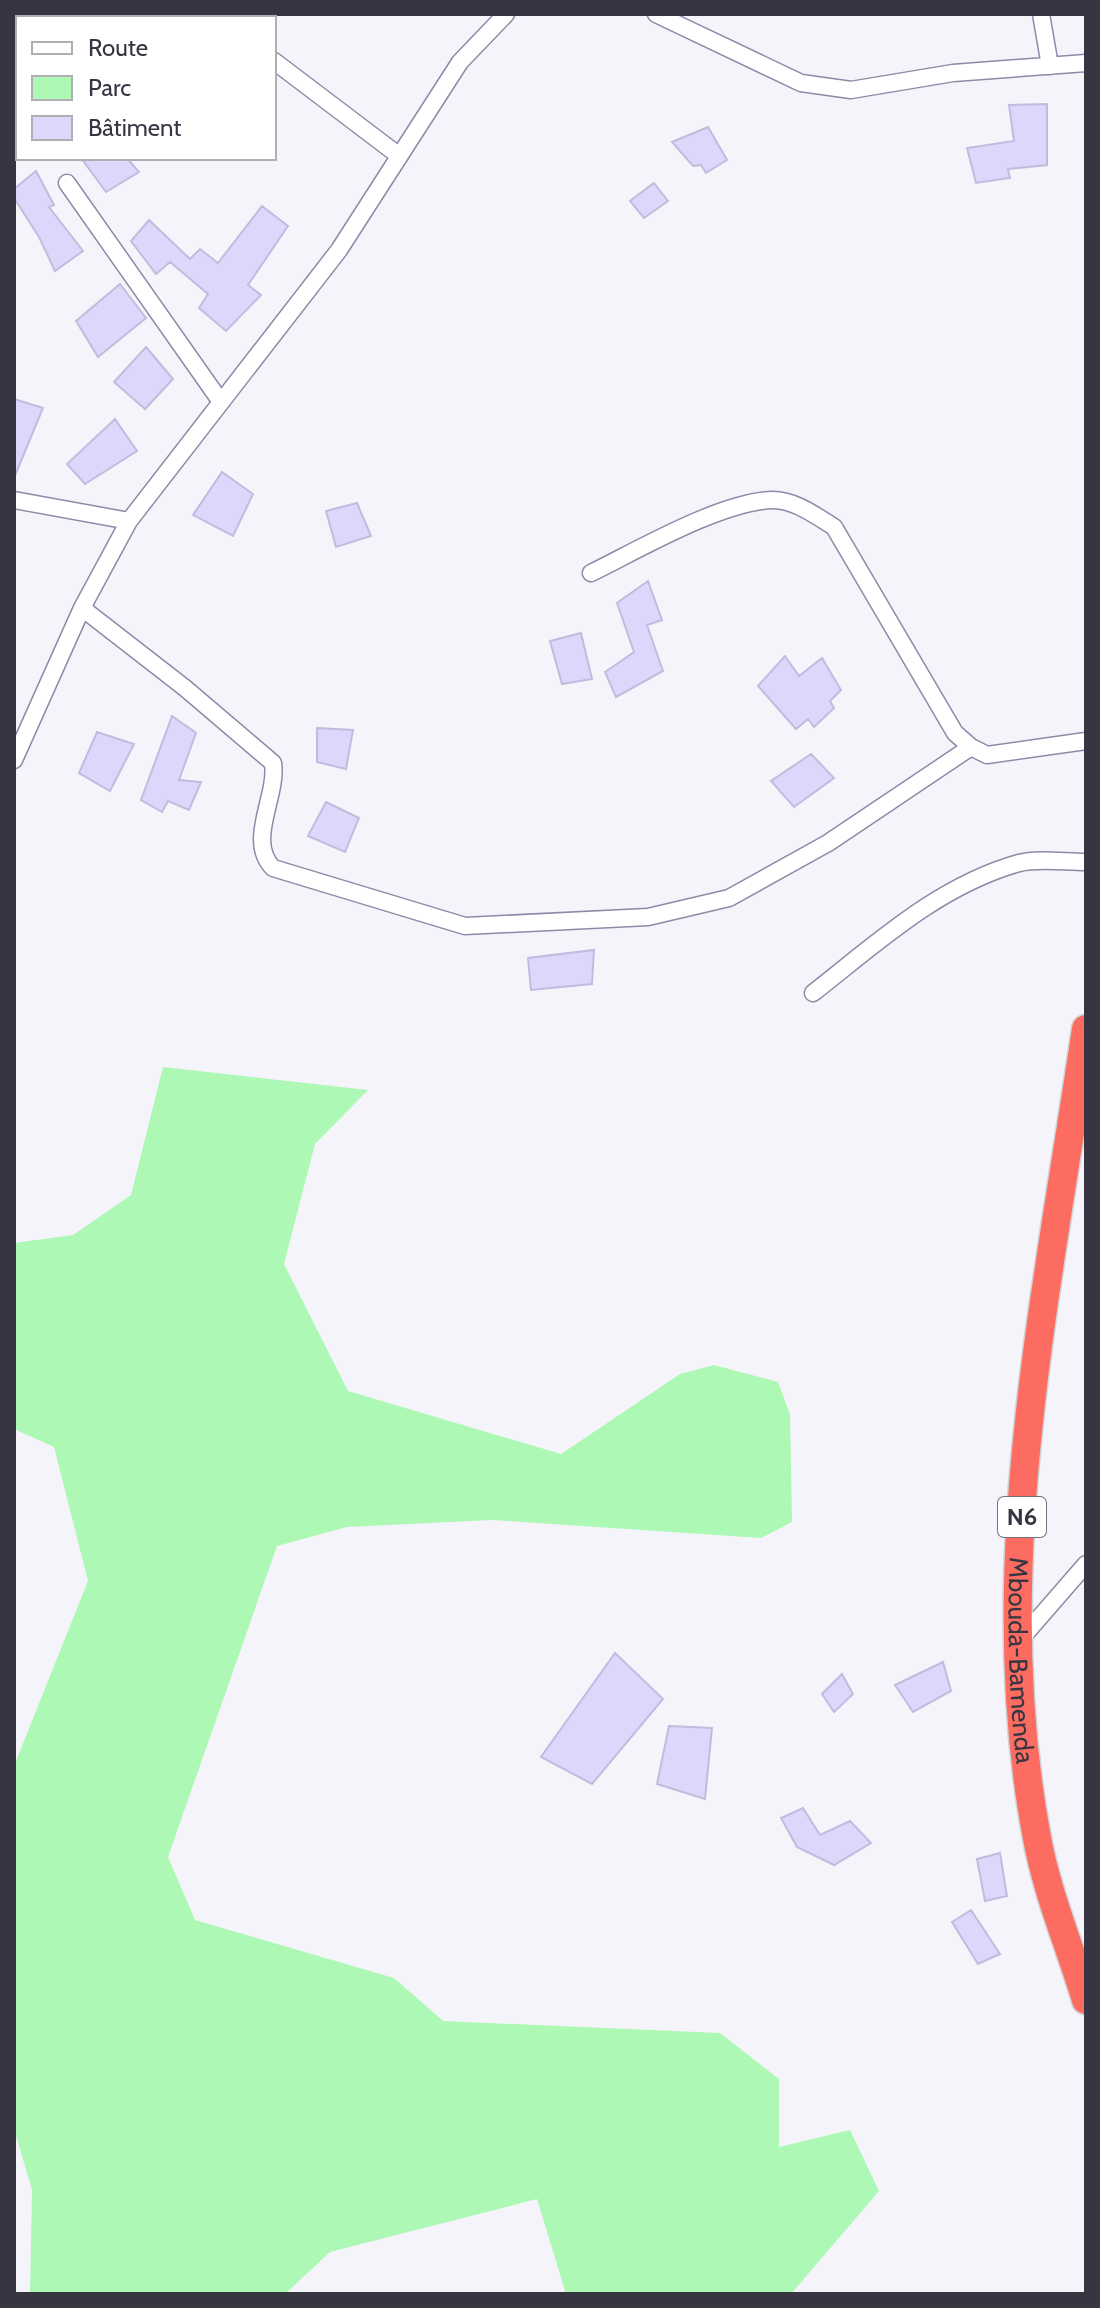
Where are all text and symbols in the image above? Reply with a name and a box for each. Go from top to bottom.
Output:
legend [16,16,276,160]
text: Route [88,33,148,62]
text: Parc [88,73,131,102]
text: Bâtiment [88,113,181,142]
road number: N6 [998,1497,1046,1537]
street label: Mbouda-Bamenda [1002,1557,1042,1766]

